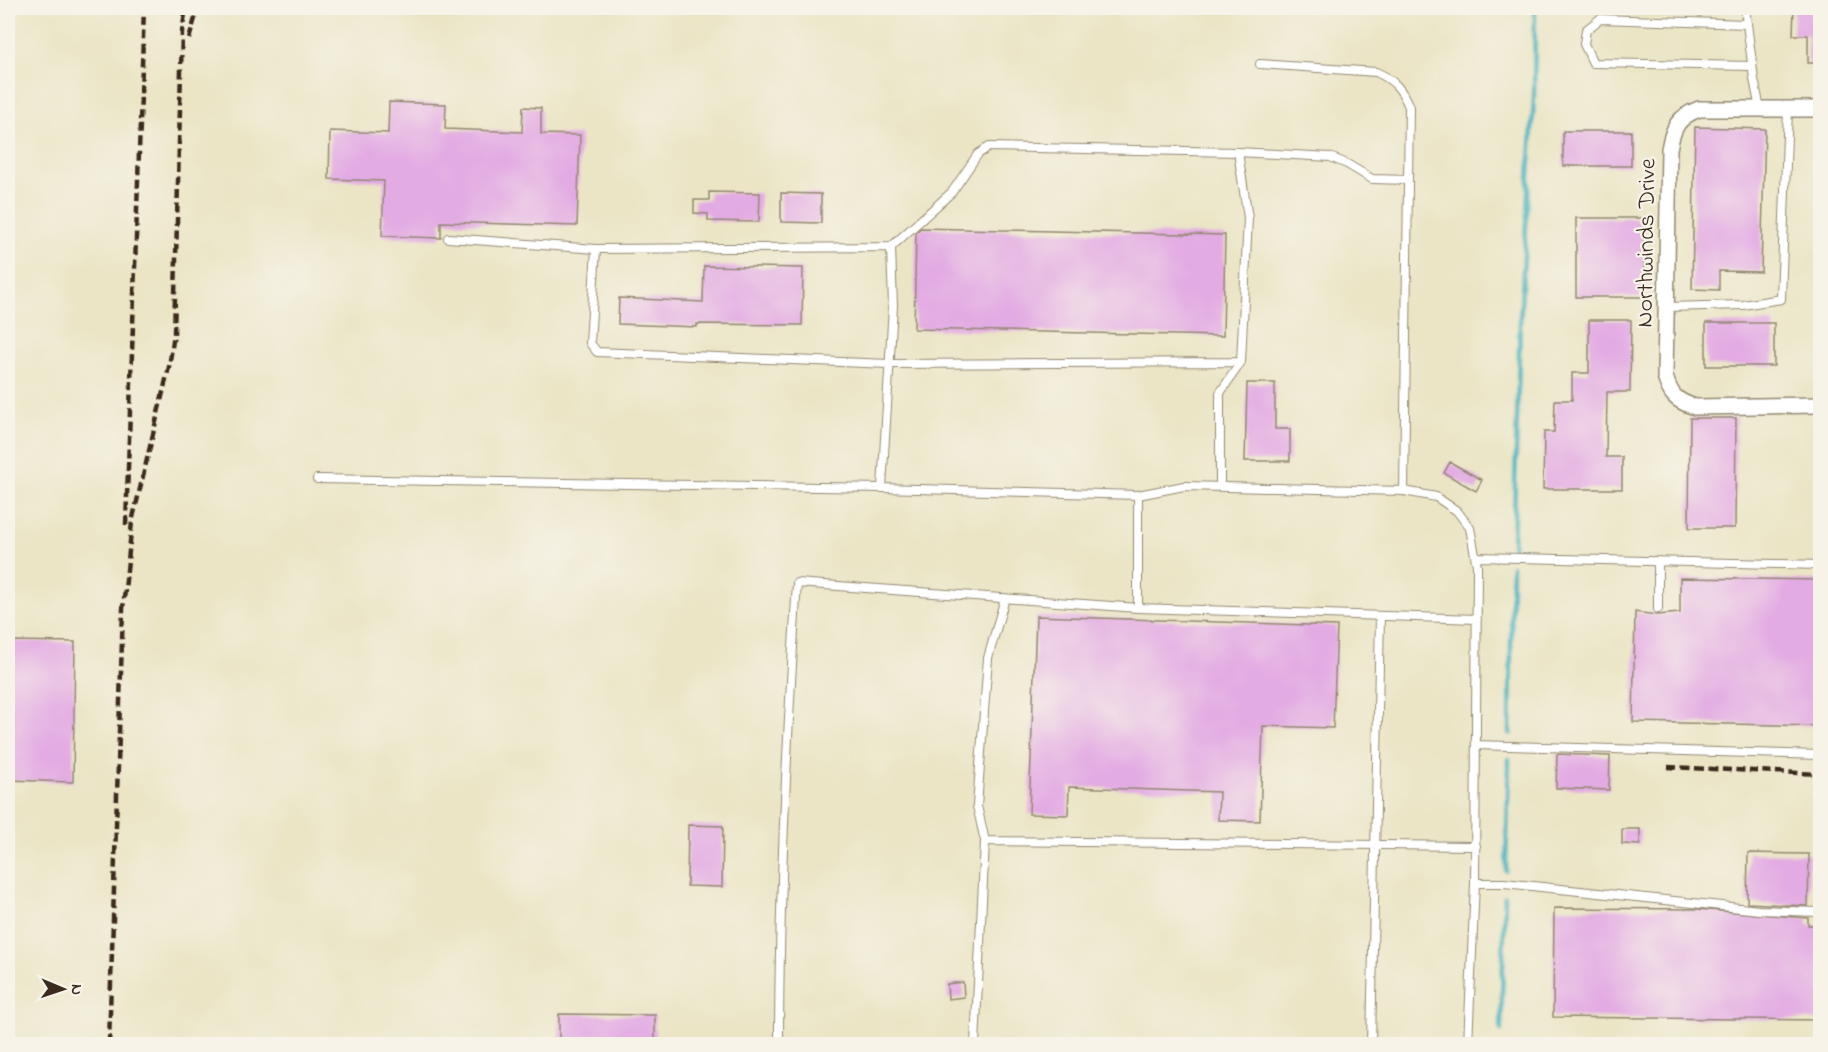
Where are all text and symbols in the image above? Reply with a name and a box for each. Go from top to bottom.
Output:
street label: Northwinds Drive [1629,158,1666,328]
north arrow [33,959,93,1019]
text: N [64,984,88,995]

